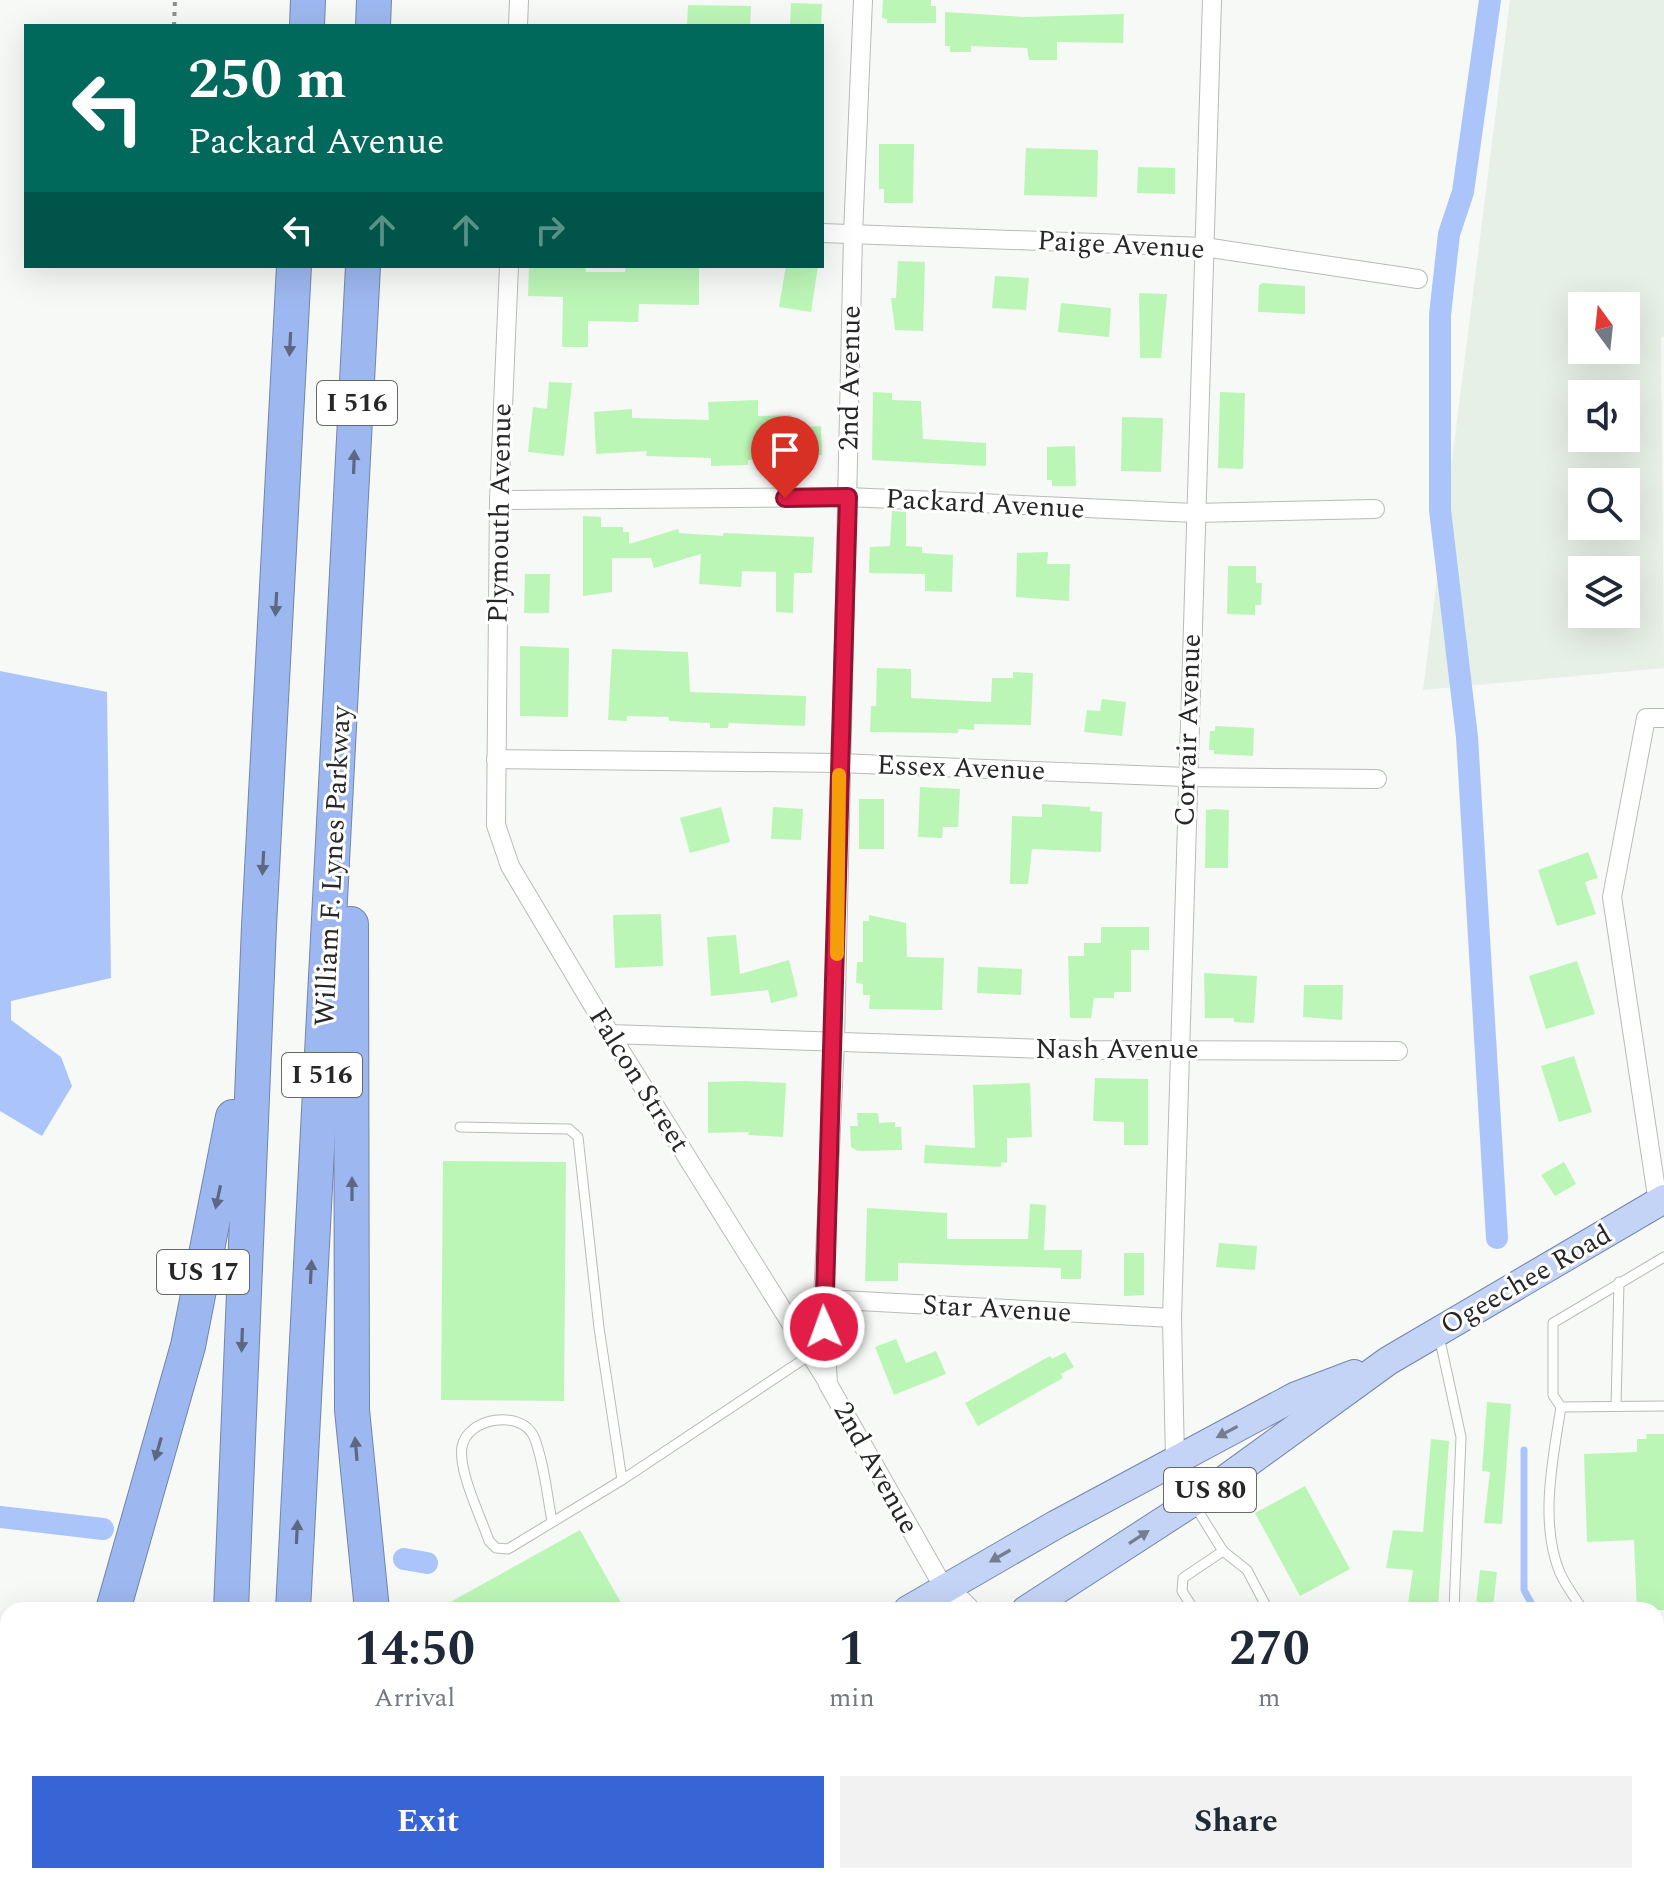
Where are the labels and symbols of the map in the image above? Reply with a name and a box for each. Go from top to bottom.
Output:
street label: Paige Avenue [1036,219,1206,271]
north arrow [1568,292,1640,364]
street label: 2nd Avenue [827,305,873,451]
one-way arrow [283,332,296,357]
road number: I 516 [317,381,397,425]
street label: Plymouth Avenue [477,403,523,623]
pin [751,416,819,498]
one-way arrow [348,449,361,474]
street label: Packard Avenue [884,477,1086,531]
one-way arrow [270,592,283,617]
street label: Corvair Avenue [1163,633,1213,827]
street label: William F. Lynes Parkway [303,703,363,1027]
street label: Essex Avenue [876,744,1046,792]
one-way arrow [256,851,269,876]
street label: Falcon Street [577,999,701,1161]
street label: Nash Avenue [1035,1028,1199,1071]
road number: I 516 [282,1053,362,1097]
one-way arrow [346,1176,358,1201]
one-way arrow [212,1185,224,1210]
street label: Ogeechee Road [1432,1213,1620,1347]
road number: US 17 [157,1250,249,1294]
one-way arrow [305,1259,318,1285]
street label: Star Avenue [921,1284,1073,1334]
position arrow [782,1285,866,1369]
one-way arrow [235,1328,248,1353]
street label: 2nd Avenue [822,1394,930,1542]
one-way arrow [1216,1426,1239,1439]
one-way arrow [349,1436,362,1461]
one-way arrow [151,1438,164,1462]
road number: US 80 [1164,1468,1256,1512]
one-way arrow [291,1519,304,1544]
one-way arrow [1128,1530,1149,1545]
one-way arrow [989,1549,1011,1563]

